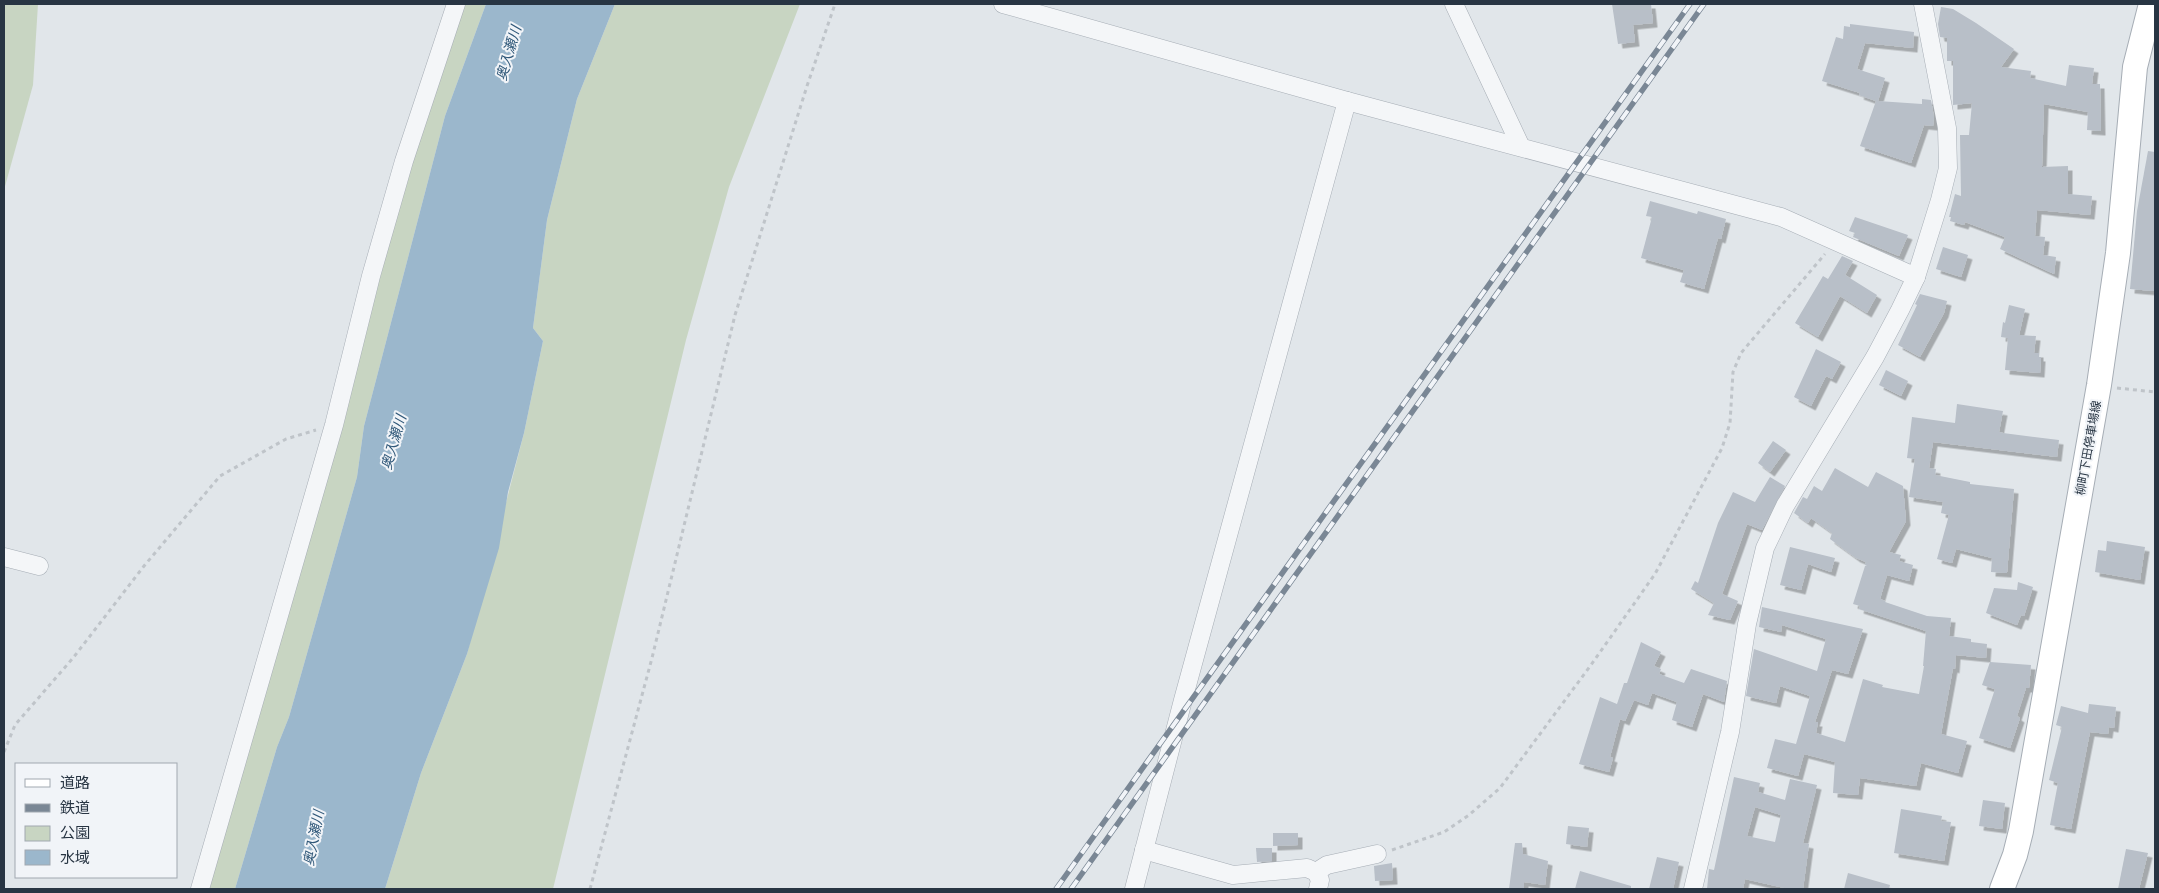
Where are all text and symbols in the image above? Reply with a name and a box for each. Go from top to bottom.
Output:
water label: 奥入瀬川 [492,22,524,82]
street label: 柳町下田停車場線 [2072,399,2104,497]
water label: 奥入瀬川 [377,411,409,471]
legend [15,763,178,878]
text: 道路 [60,773,90,792]
text: 鉄道 [60,798,90,817]
water label: 奥入瀬川 [299,807,327,867]
text: 公園 [60,823,90,842]
text: 水域 [60,848,90,867]

